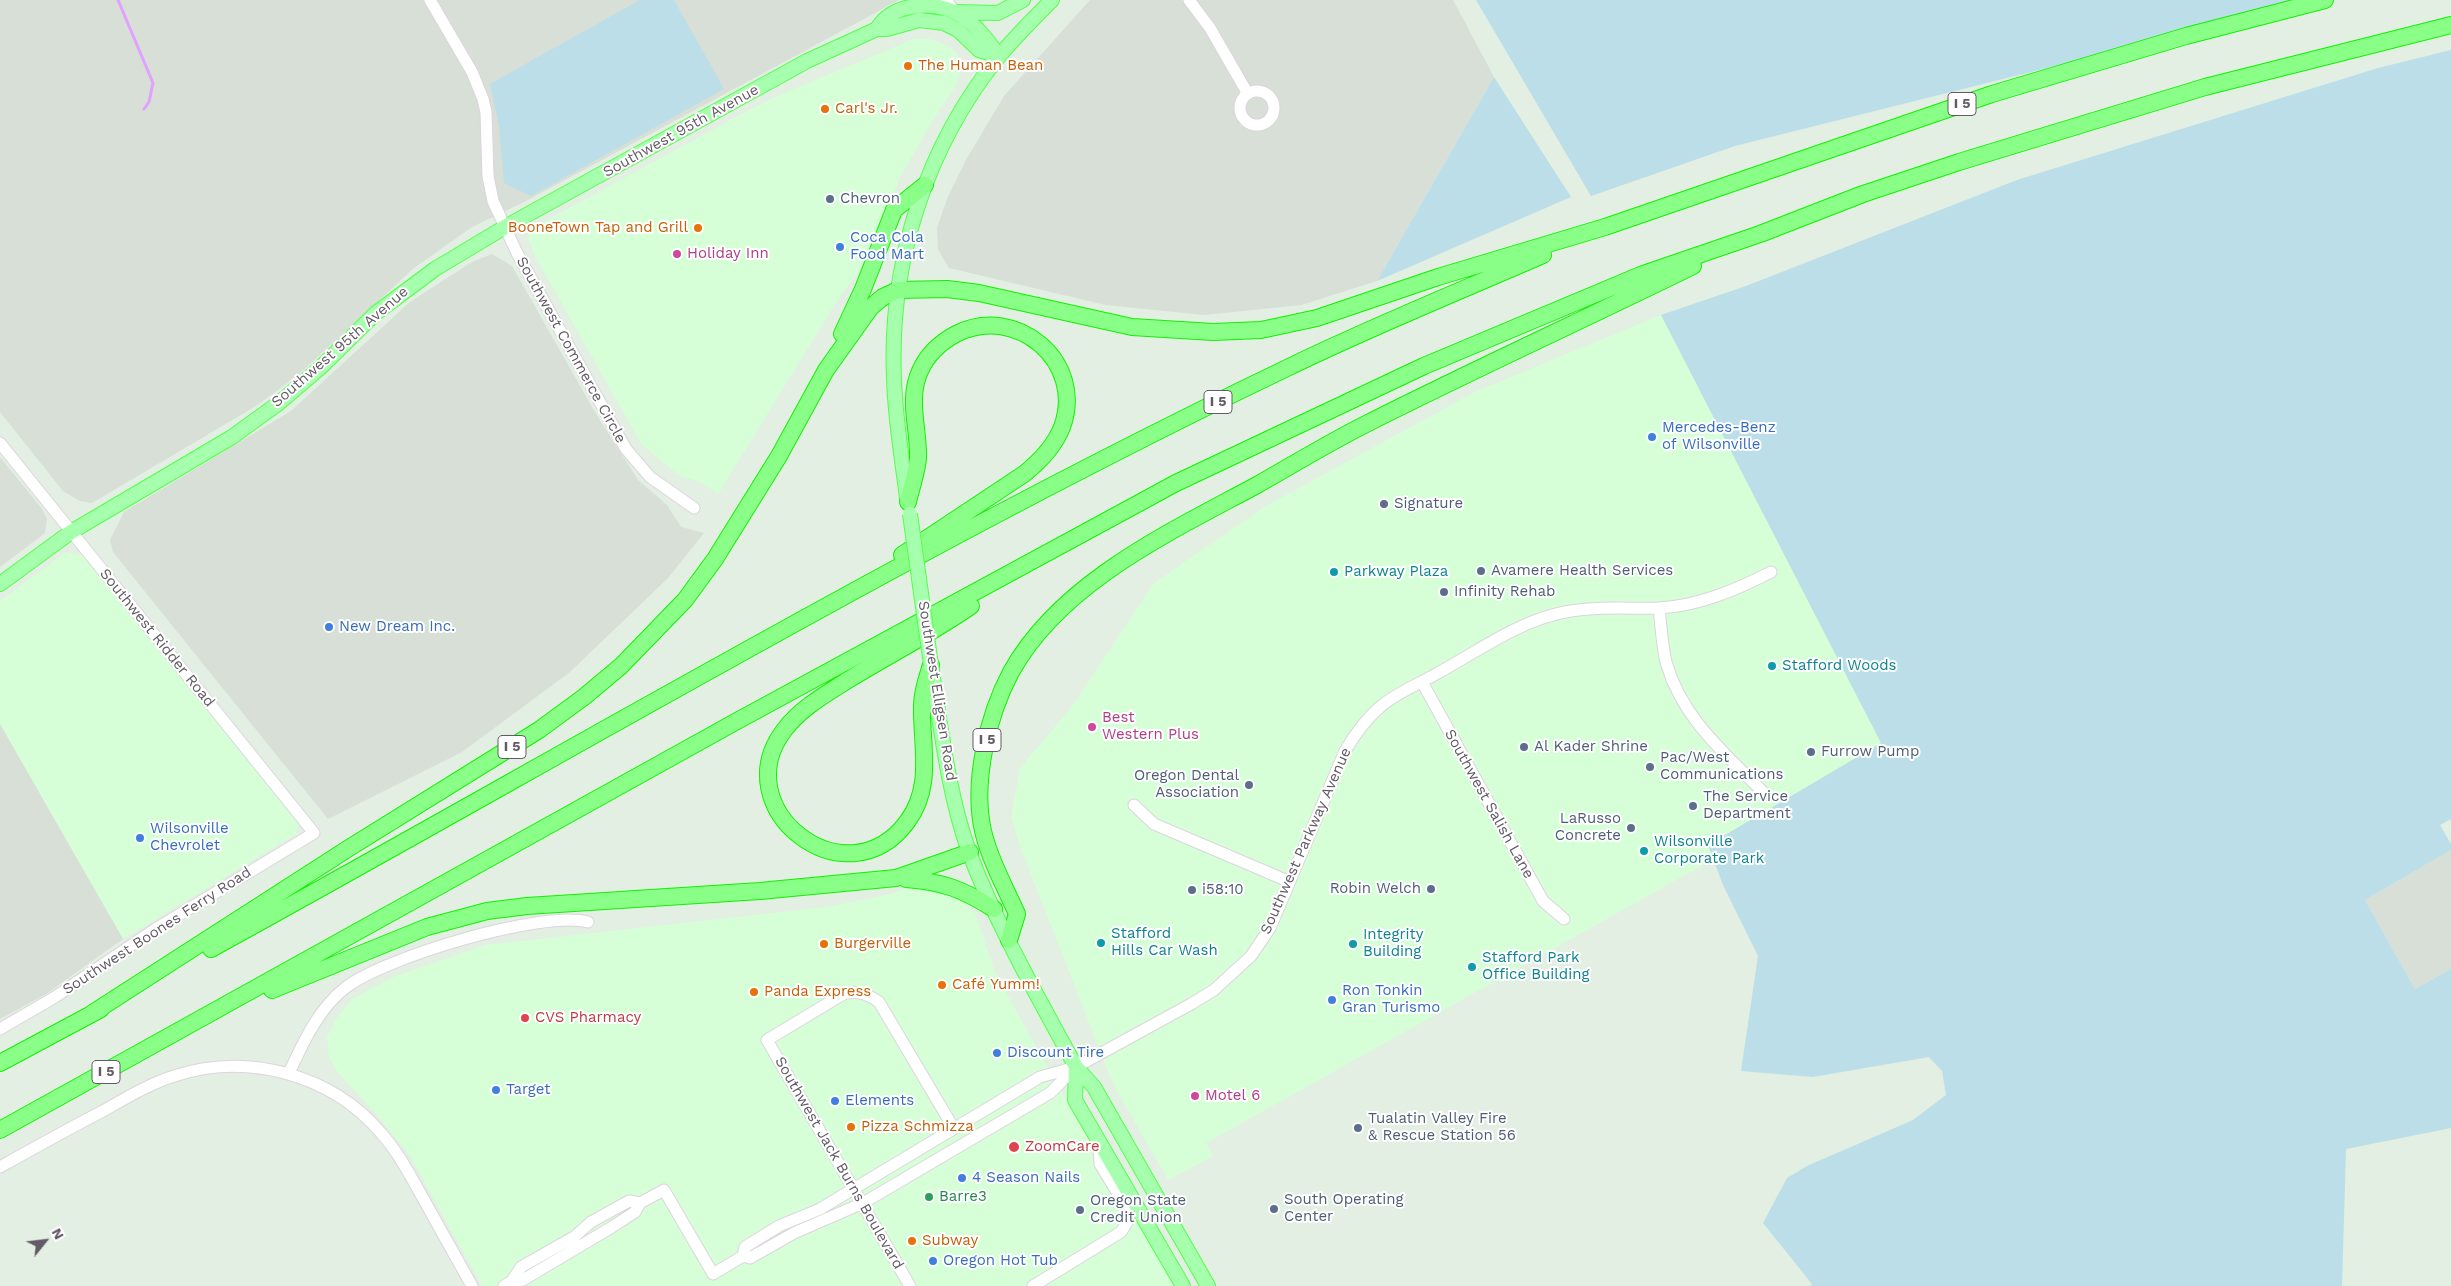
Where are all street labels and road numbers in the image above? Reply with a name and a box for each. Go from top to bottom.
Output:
street label: Southwest 95th Avenue [600,81,762,181]
road number: I 5 [1948,92,1976,116]
street label: Southwest Commerce Circle [512,254,630,446]
street label: Southwest 95th Avenue [268,283,412,411]
road number: I 5 [1204,391,1232,414]
street label: Southwest Ridder Road [96,565,218,711]
street label: Southwest Elligsen Road [914,600,960,782]
street label: Southwest Salish Lane [1440,726,1538,882]
road number: I 5 [973,728,1001,752]
road number: I 5 [498,736,526,759]
street label: Southwest Parkway Avenue [1257,745,1355,937]
street label: Southwest Boones Ferry Road [59,863,255,999]
street label: Southwest Jack Burns Boulevard [771,1054,907,1272]
road number: I 5 [92,1060,120,1084]

